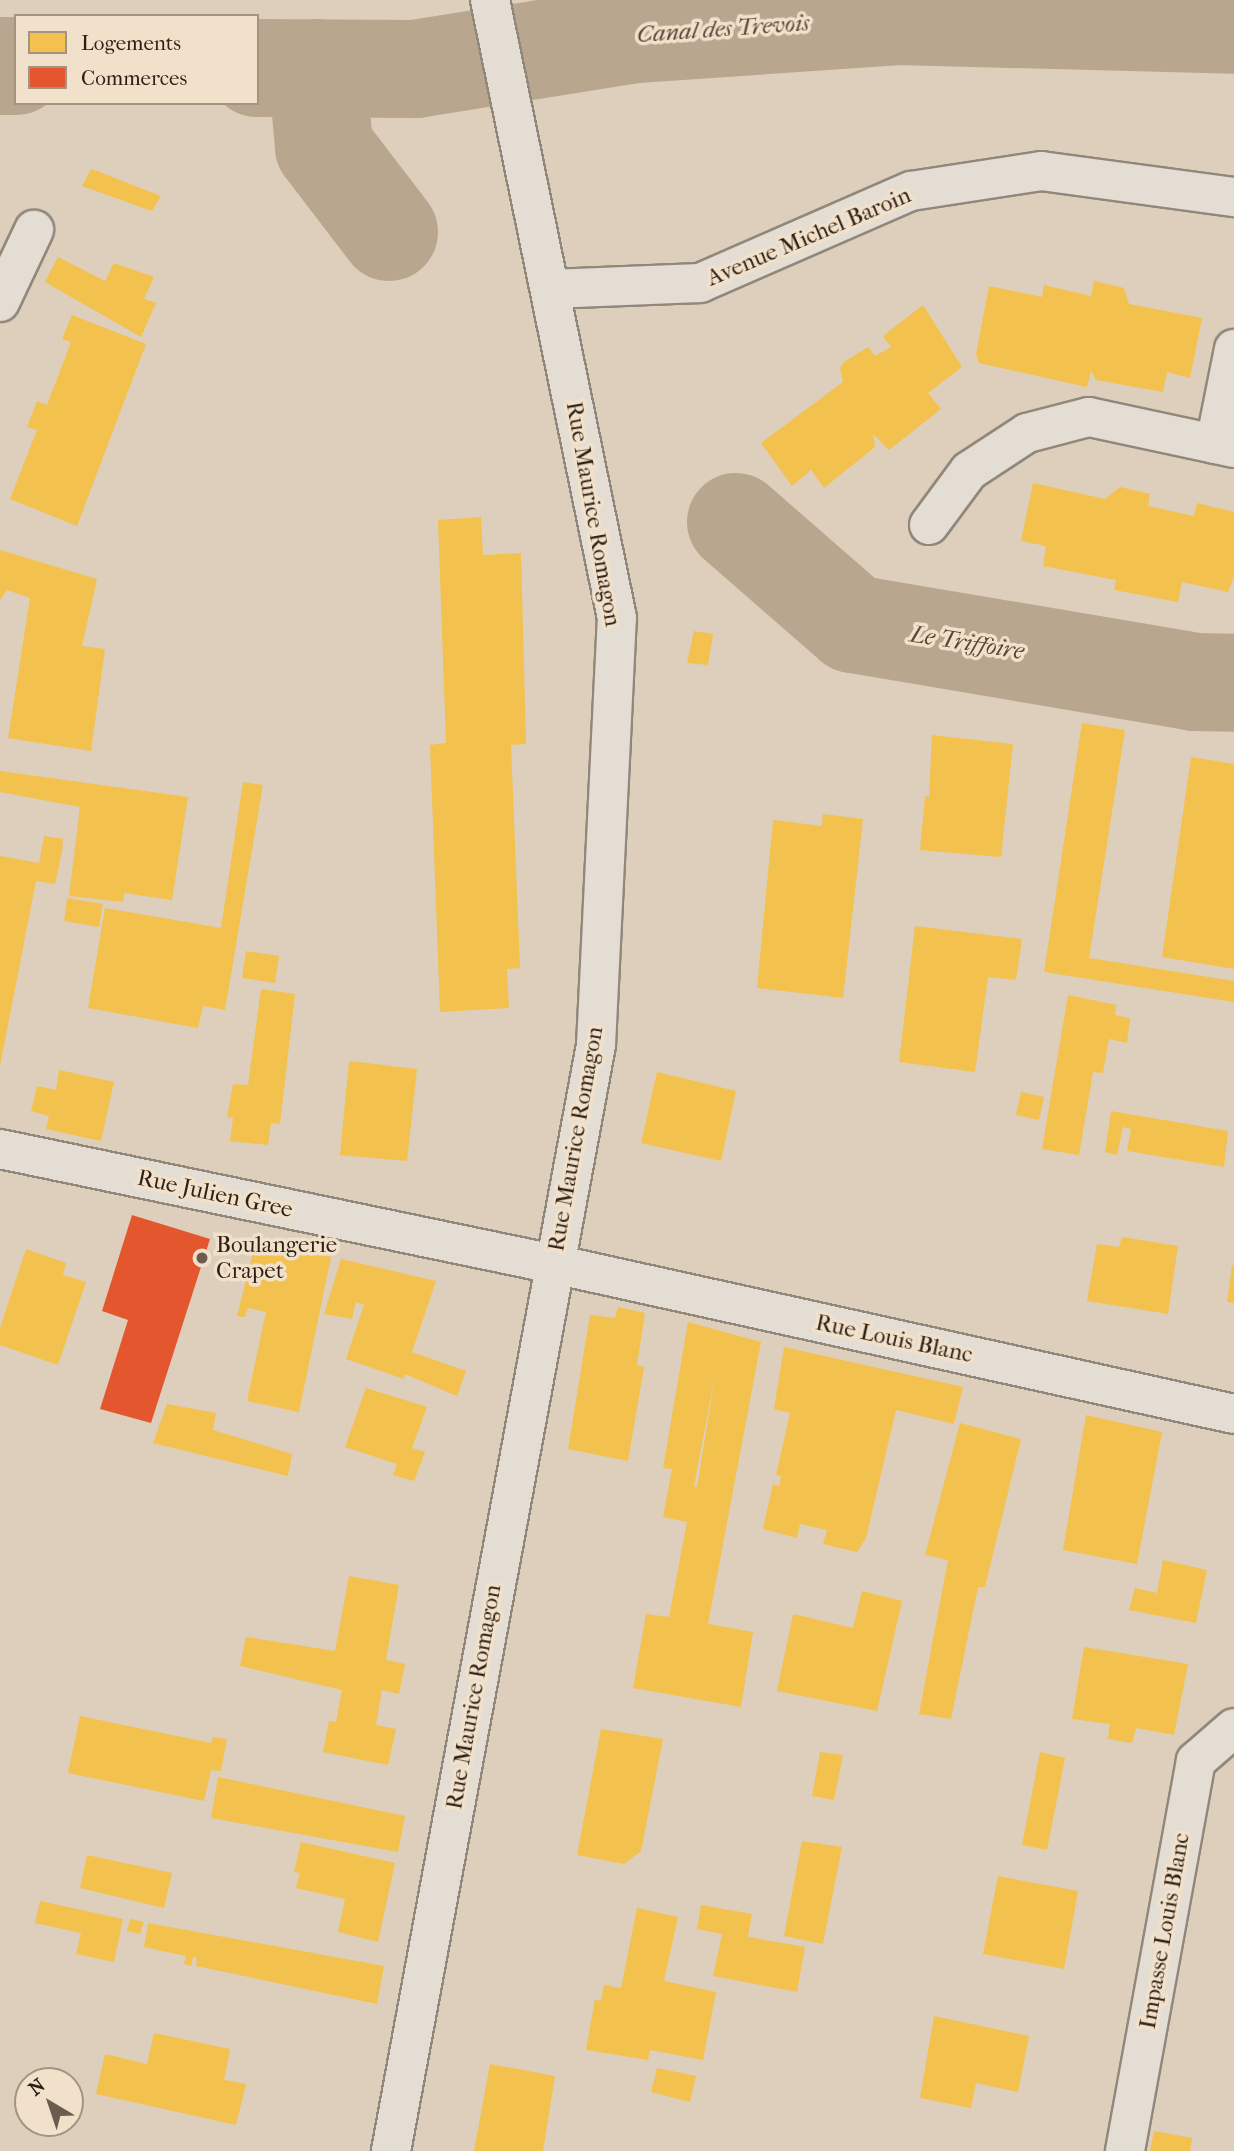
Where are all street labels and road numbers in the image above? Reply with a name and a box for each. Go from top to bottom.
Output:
street label: Avenue Michel Baroin [703,181,915,293]
street label: Rue Maurice Romagon [560,399,626,629]
street label: Rue Maurice Romagon [543,1024,609,1254]
street label: Rue Julien Gree [135,1164,295,1224]
street label: Rue Louis Blanc [813,1309,975,1369]
street label: Rue Maurice Romagon [441,1582,507,1812]
street label: Impasse Louis Blanc [1134,1831,1196,2031]

